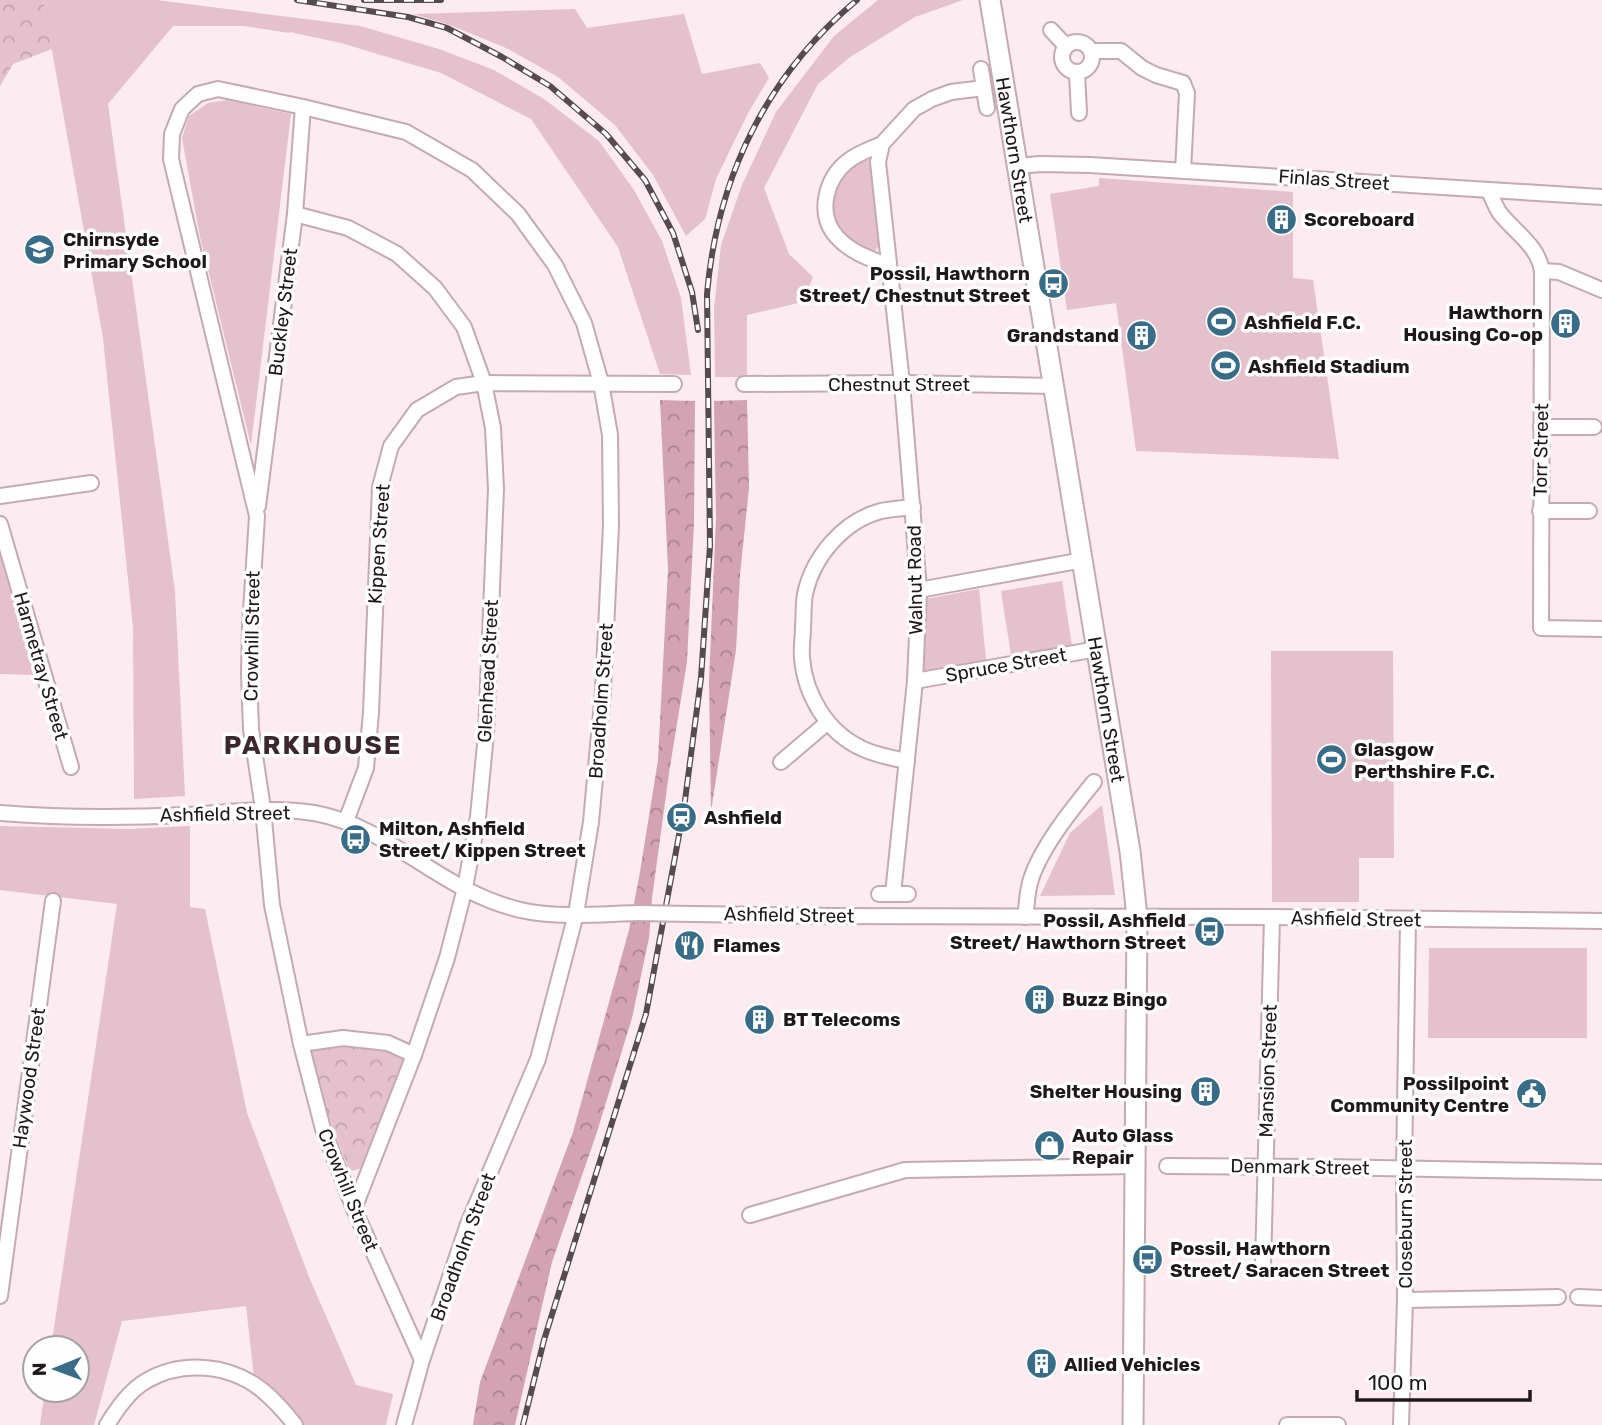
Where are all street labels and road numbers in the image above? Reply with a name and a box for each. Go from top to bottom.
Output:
street label: Hawthorn Street [991,75,1038,225]
street label: Finlas Street [1278,165,1391,195]
street label: Buckley Street [264,246,302,377]
street label: Chestnut Street [828,373,971,396]
street label: Torr Street [1529,402,1553,497]
street label: Kippen Street [363,483,395,605]
street label: Walnut Road [903,525,927,635]
street label: Crowhill Street [239,570,265,701]
street label: Harmetray Street [9,589,73,743]
street label: Glenhead Street [473,598,503,743]
street label: Broadholm Street [584,622,618,780]
street label: Hawthorn Street [1083,635,1130,785]
street label: Spruce Street [944,643,1069,687]
street label: Ashfield Street [160,801,291,827]
street label: Ashfield Street [724,902,855,928]
street label: Ashfield Street [1291,906,1422,932]
street label: Mansion Street [1254,1003,1282,1138]
street label: Haywood Street [8,1006,50,1150]
street label: Crowhill Street [313,1125,383,1255]
street label: Closeburn Street [1394,1139,1417,1289]
street label: Denmark Street [1230,1154,1370,1180]
street label: Broadholm Street [426,1169,501,1324]

